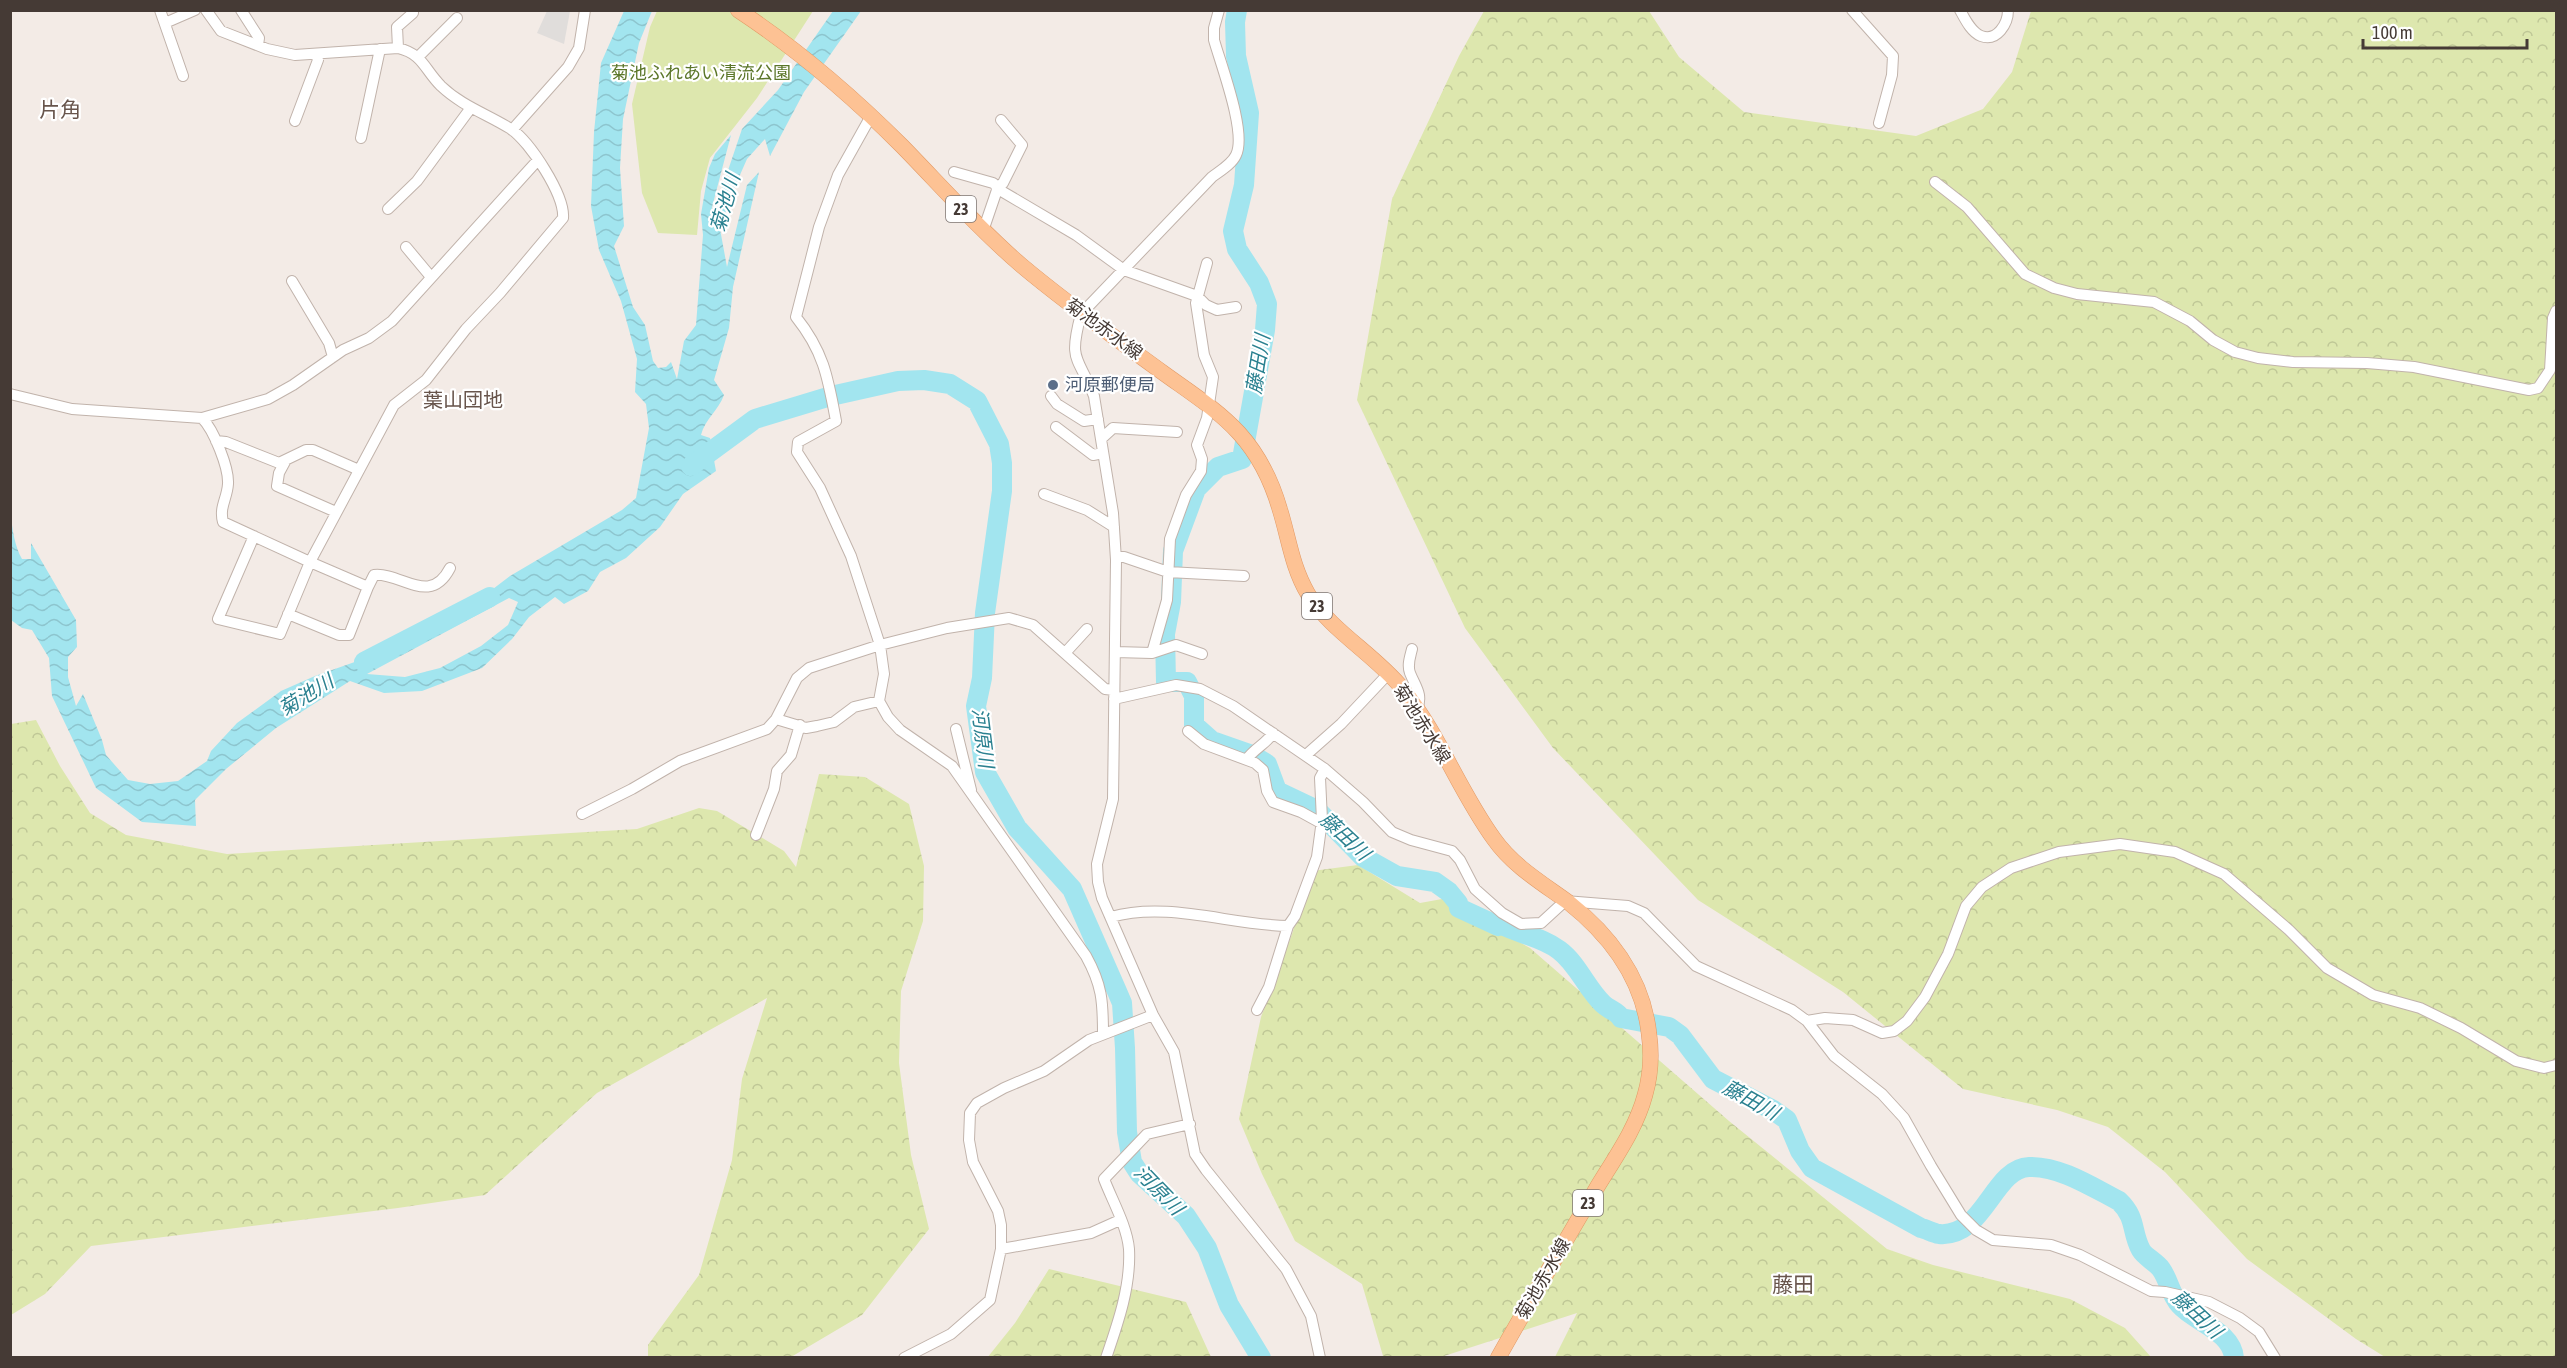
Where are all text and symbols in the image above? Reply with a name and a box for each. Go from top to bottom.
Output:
scale bar [2363,12,2526,50]
text: 100 m [2372,22,2413,43]
park label: 菊池ふれあい清流公園 [611,62,791,83]
district label: 片角 [39,97,81,121]
water label: 菊池川 [705,169,744,235]
road number: 23 [946,196,976,222]
street label: 菊池赤水線 [1062,294,1147,364]
water label: 藤田川 [1241,331,1274,395]
place label: 河原郵便局 [1065,374,1155,395]
marker: 河原郵便局 [1046,378,1060,392]
district label: 葉山団地 [423,388,503,411]
road number: 23 [1302,593,1332,619]
water label: 菊池川 [274,668,339,720]
street label: 菊池赤水線 [1390,680,1455,767]
water label: 河原川 [968,707,999,771]
water label: 藤田川 [1316,807,1377,866]
water label: 藤田川 [1719,1075,1785,1125]
water label: 河原川 [1130,1160,1190,1221]
road number: 23 [1573,1190,1603,1216]
street label: 菊池赤水線 [1511,1235,1574,1323]
district label: 藤田 [1772,1272,1814,1296]
water label: 藤田川 [2168,1285,2229,1344]

